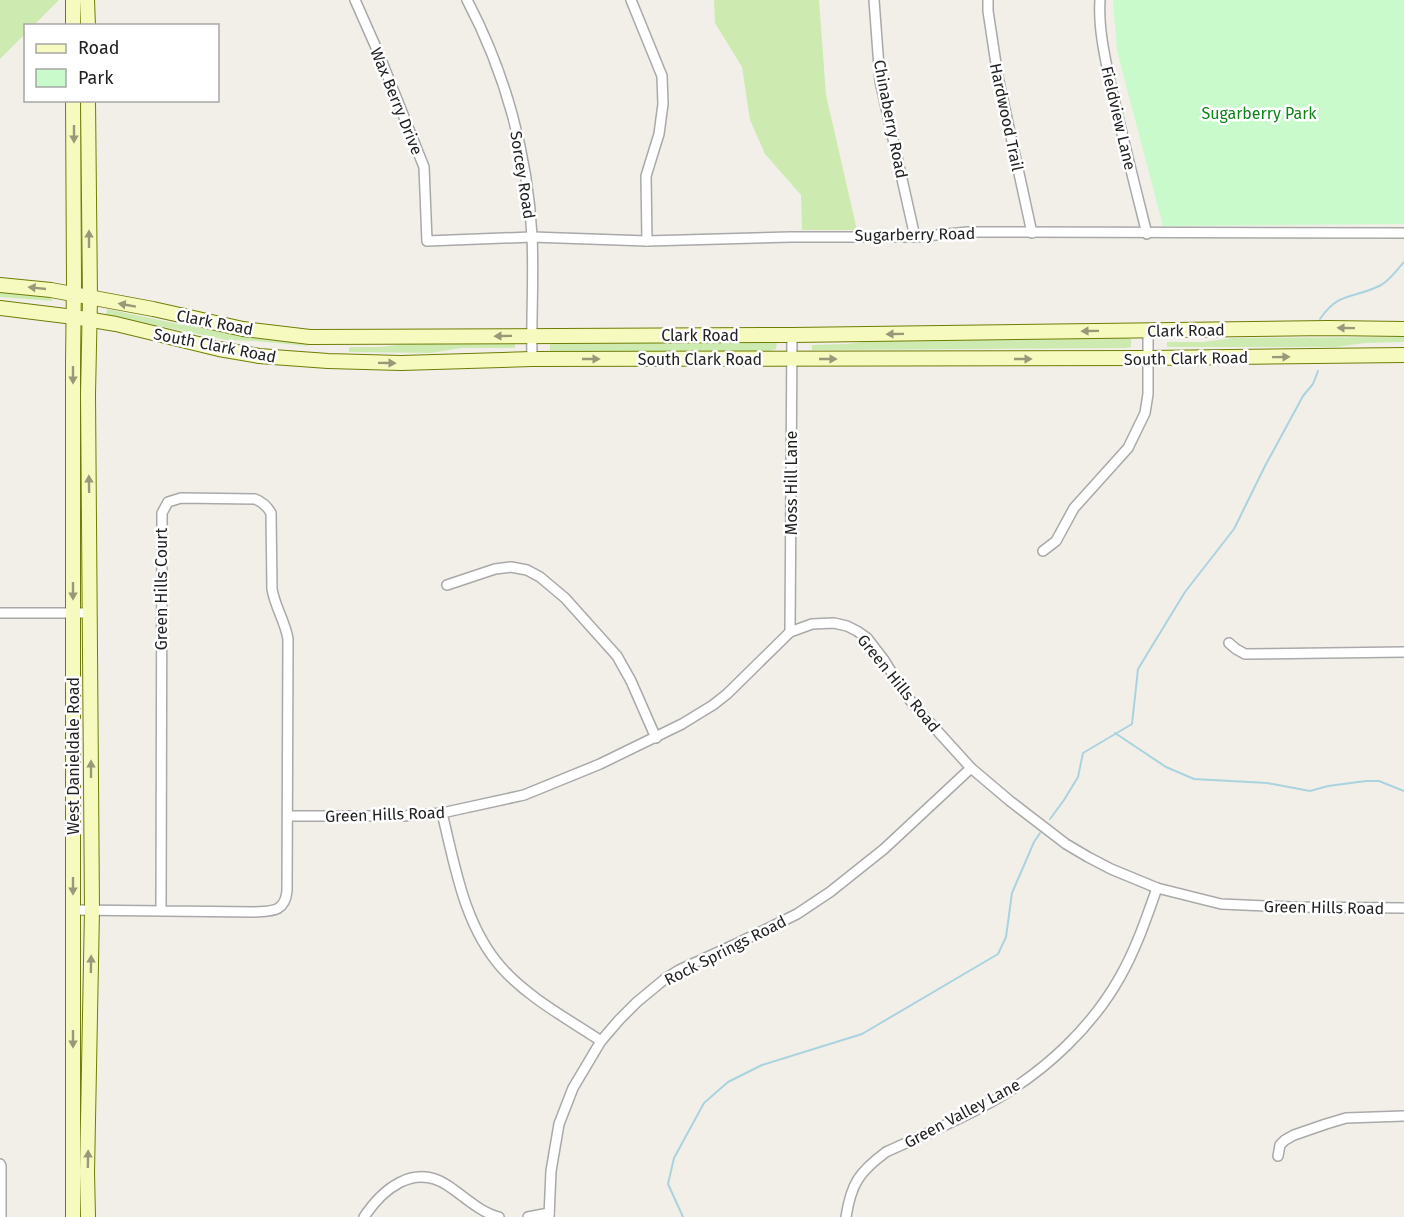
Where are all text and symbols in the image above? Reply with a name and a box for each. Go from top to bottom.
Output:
legend [24,24,219,102]
text: Road [78,37,120,59]
street label: Wax Berry Drive [366,45,427,158]
street label: Chinaberry Road [870,58,911,180]
street label: Hardwood Trail [986,61,1027,173]
street label: Fieldview Lane [1097,64,1140,172]
text: Park [78,67,114,89]
park label: Sugarberry Park [1201,104,1317,123]
one-way arrow [69,125,79,144]
street label: Sorcey Road [506,130,539,220]
street label: Sugarberry Road [855,224,975,245]
one-way arrow [84,230,94,249]
one-way arrow [28,284,47,293]
one-way arrow [117,300,136,309]
street label: Clark Road [175,306,255,339]
street label: Clark Road [1147,320,1225,341]
one-way arrow [1336,323,1355,333]
street label: South Clark Road [152,324,278,367]
street label: Clark Road [661,326,739,345]
one-way arrow [1080,326,1099,336]
one-way arrow [885,329,904,339]
one-way arrow [493,332,512,341]
street label: South Clark Road [1124,348,1248,369]
street label: South Clark Road [638,350,762,369]
one-way arrow [1271,352,1290,362]
one-way arrow [581,354,600,364]
one-way arrow [818,354,837,364]
one-way arrow [1013,354,1032,364]
one-way arrow [377,358,396,367]
one-way arrow [68,366,78,385]
street label: Moss Hill Lane [782,431,801,535]
one-way arrow [84,475,94,494]
street label: Green Hills Court [152,527,171,650]
one-way arrow [68,582,78,601]
street label: Green Hills Road [853,631,944,736]
street label: West Danieldale Road [64,677,83,835]
one-way arrow [86,759,96,778]
street label: Green Hills Road [325,803,445,826]
one-way arrow [68,877,78,896]
street label: Green Hills Road [1264,897,1384,918]
street label: Rock Springs Road [661,912,789,989]
one-way arrow [86,954,96,973]
one-way arrow [68,1029,78,1048]
street label: Green Valley Lane [901,1075,1023,1152]
one-way arrow [83,1149,92,1168]

